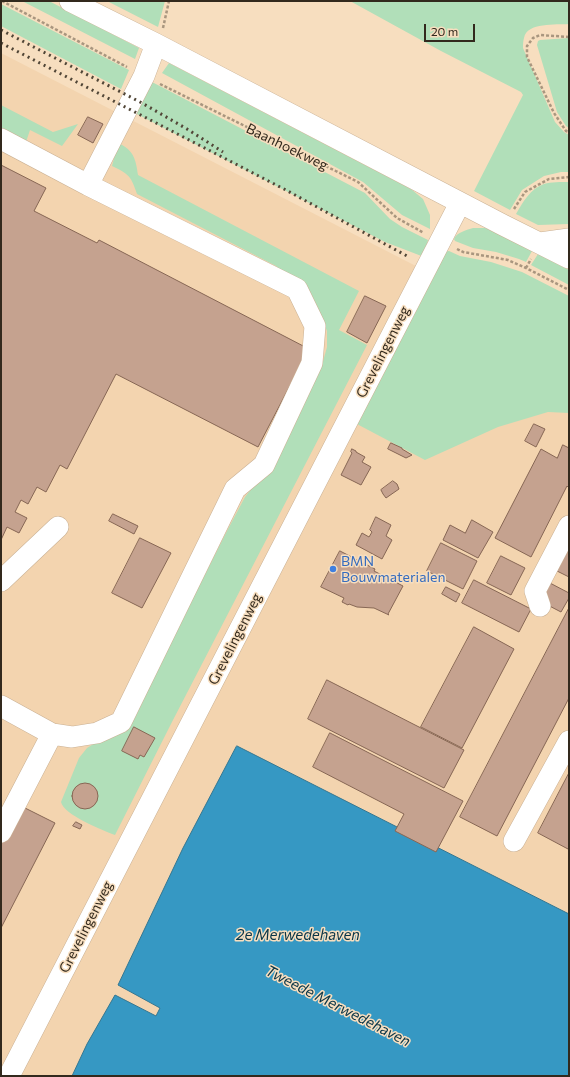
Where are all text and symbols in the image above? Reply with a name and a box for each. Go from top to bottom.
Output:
scale bar [426,16,477,42]
text: 20 m [431,24,458,38]
street label: Baanhoekweg [243,120,331,174]
street label: Grevelingenweg [353,303,413,401]
place label: BMN Bouwmaterialen [341,553,445,586]
marker: BMN Bouwmaterialen [328,564,338,574]
street label: Grevelingenweg [205,590,265,688]
street label: Grevelingenweg [56,878,116,976]
water label: 2e Merwedehaven [236,926,360,944]
water label: Tweede Merwedehaven [262,962,414,1050]

